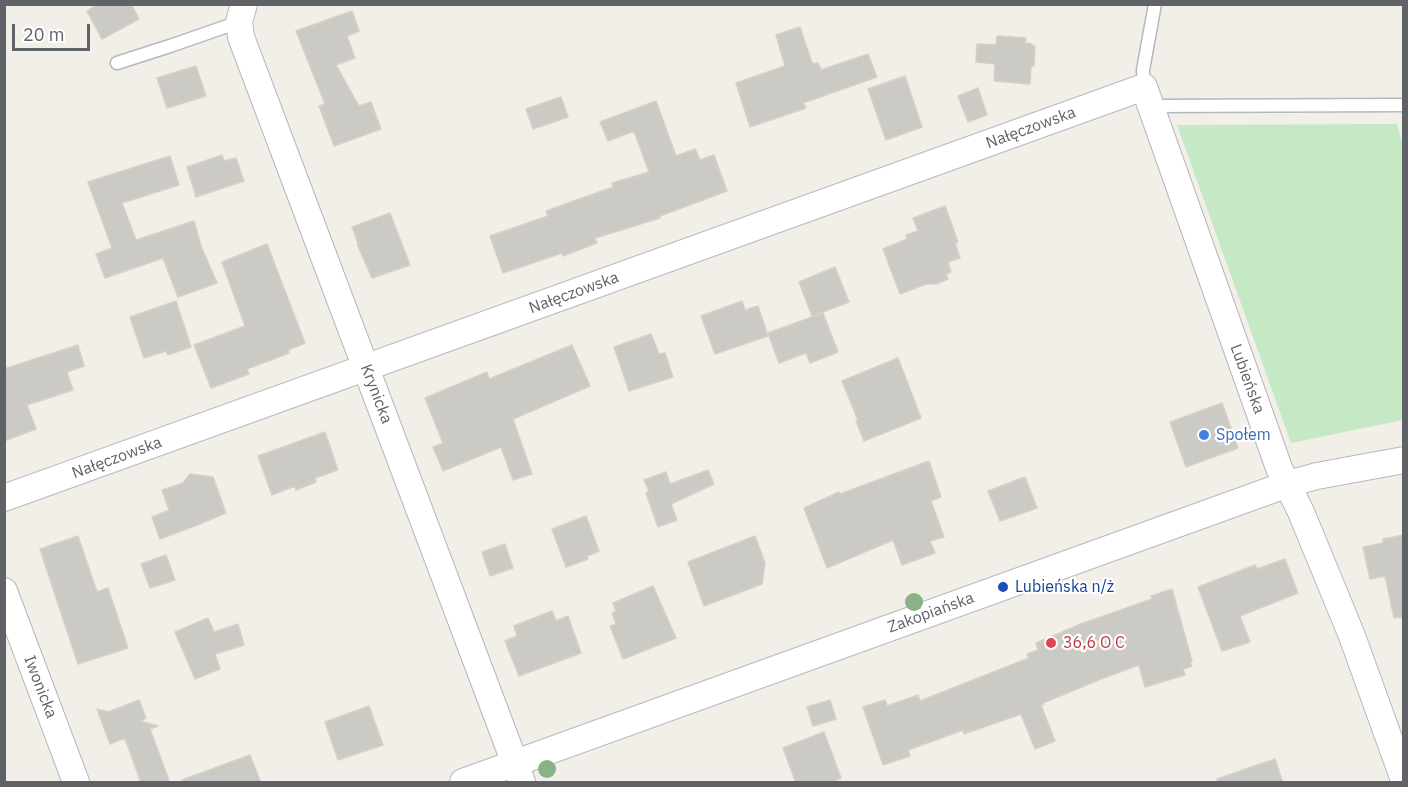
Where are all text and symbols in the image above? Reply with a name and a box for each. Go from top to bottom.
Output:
scale bar [15,12,93,50]
text: 20 m [23,23,65,46]
street label: Nałęczowska [983,103,1079,153]
street label: Nałęczowska [526,268,622,318]
street label: Lubieńska [1226,342,1268,416]
street label: Krynicka [356,362,396,426]
place label: Społem [1216,425,1271,445]
marker: Społem [1197,428,1211,442]
street label: Nałęczowska [69,433,165,483]
place label: Lubieńska n/ż [1015,577,1114,597]
marker: Lubieńska n/ż [996,580,1010,594]
street label: Zakopiańska [885,588,977,638]
place label: 36,6 O C [1063,633,1125,653]
marker: 36,6 O C [1044,636,1058,650]
street label: Iwonicka [19,653,61,721]

